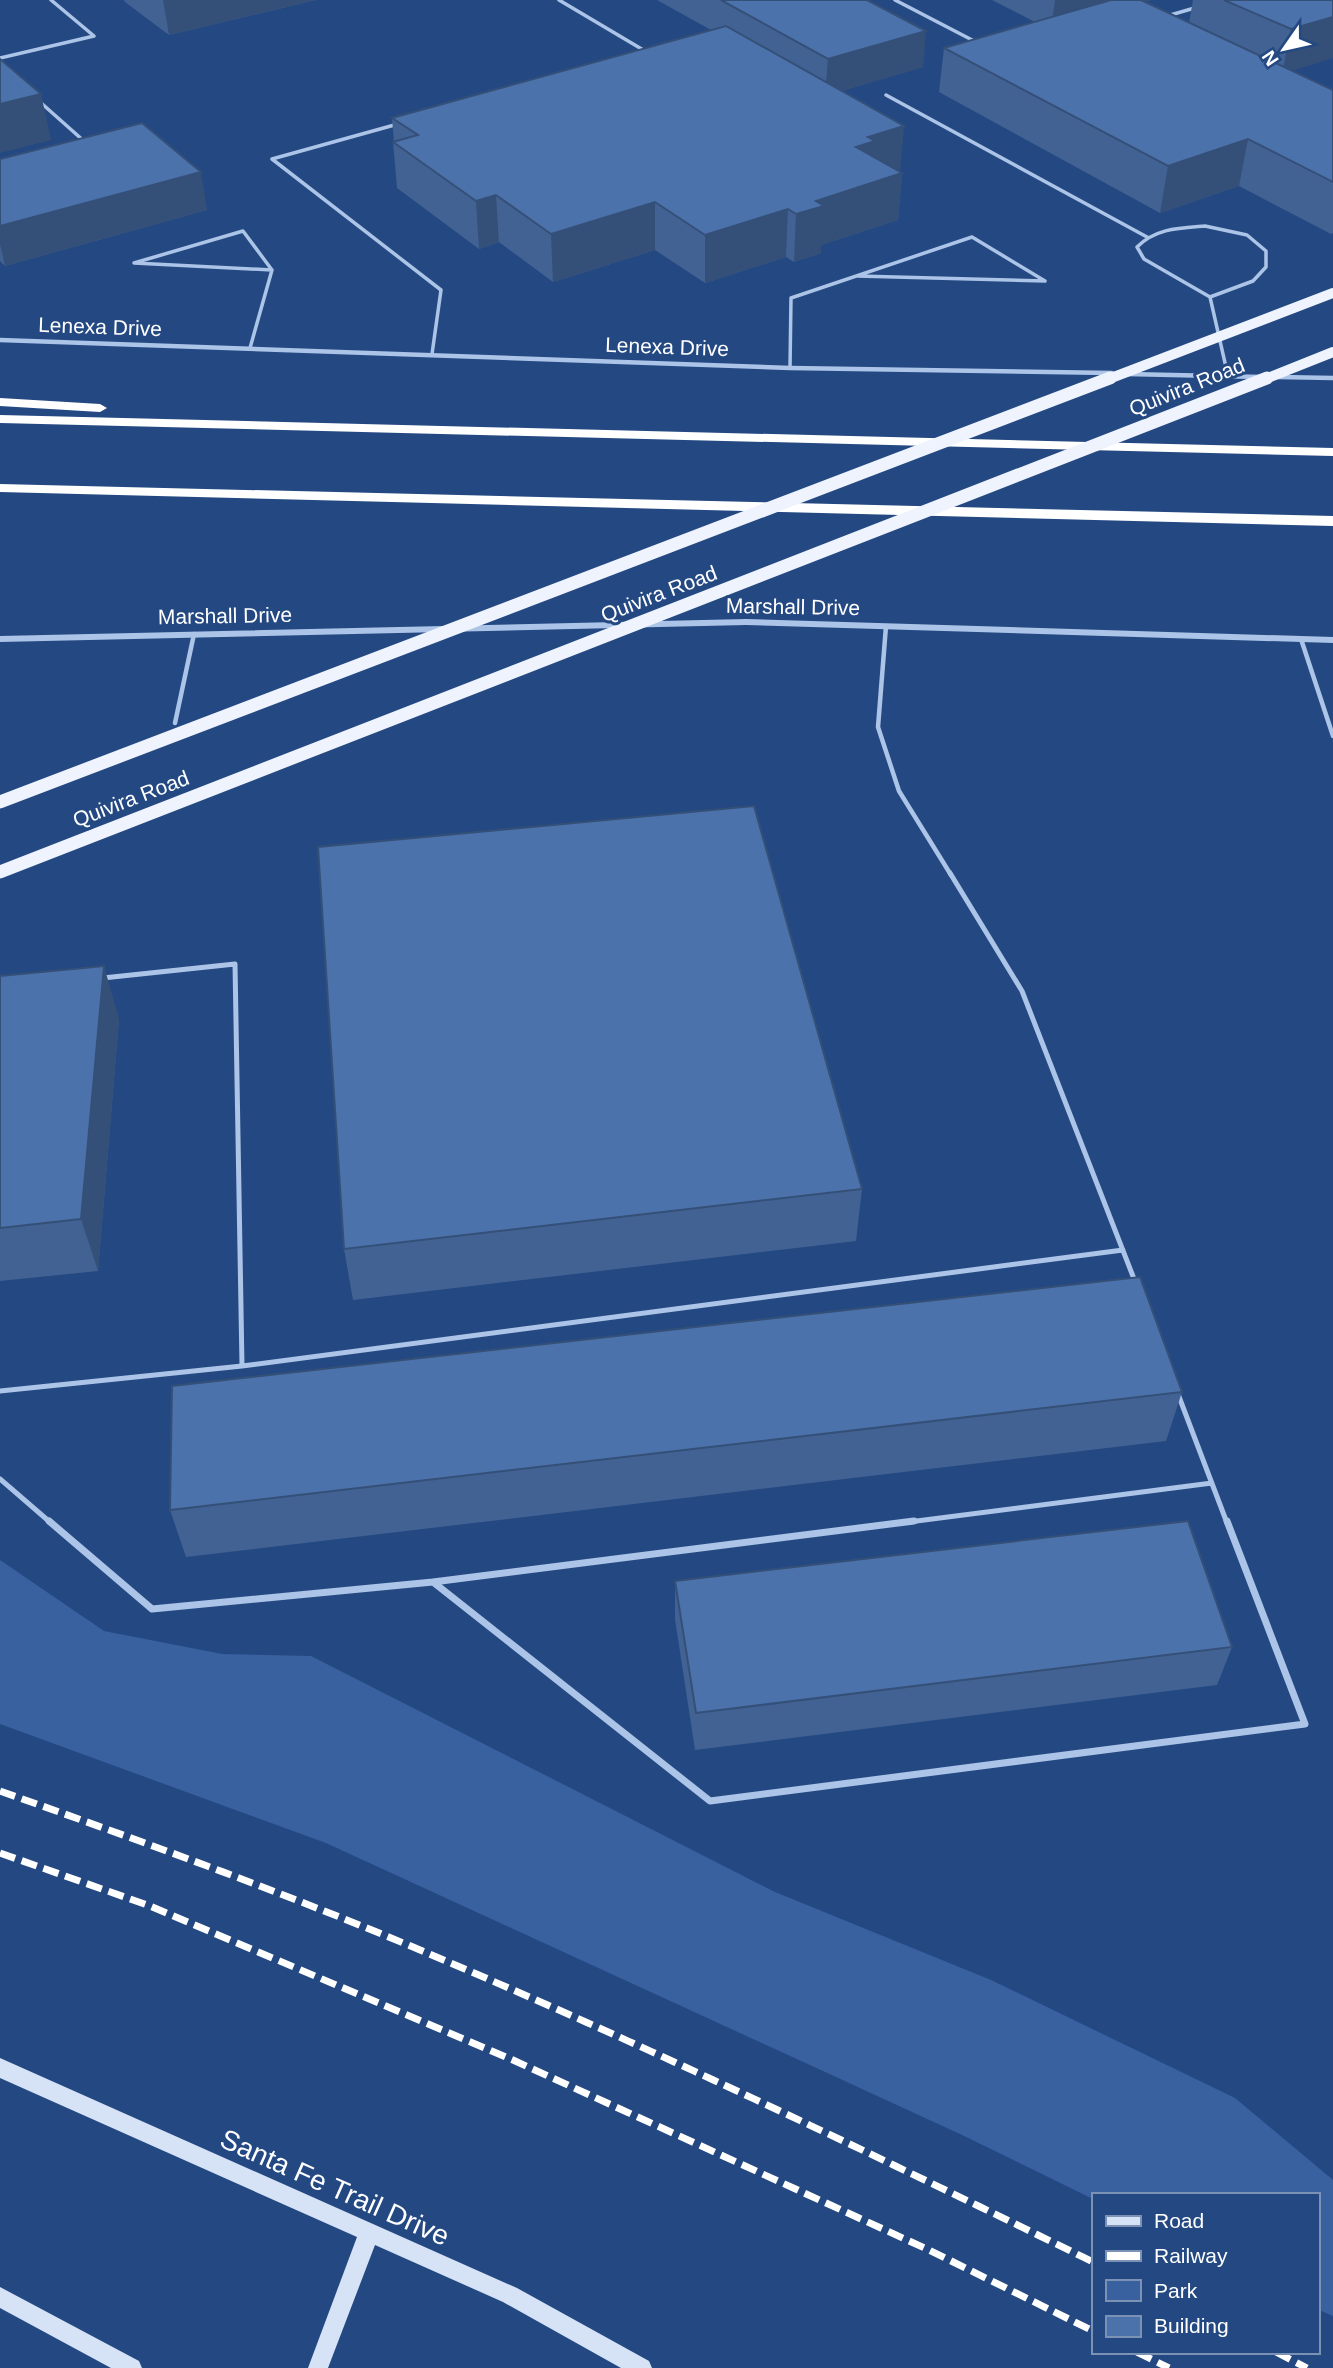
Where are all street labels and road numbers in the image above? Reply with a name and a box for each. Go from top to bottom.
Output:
street label: Lenexa Drive [38,313,162,340]
street label: Lenexa Drive [605,333,729,360]
street label: Quivira Road [1126,353,1248,420]
street label: Quivira Road [597,561,720,626]
street label: Marshall Drive [726,594,860,619]
street label: Marshall Drive [158,603,292,628]
street label: Quivira Road [69,766,192,831]
street label: Santa Fe Trail Drive [215,2123,454,2252]

